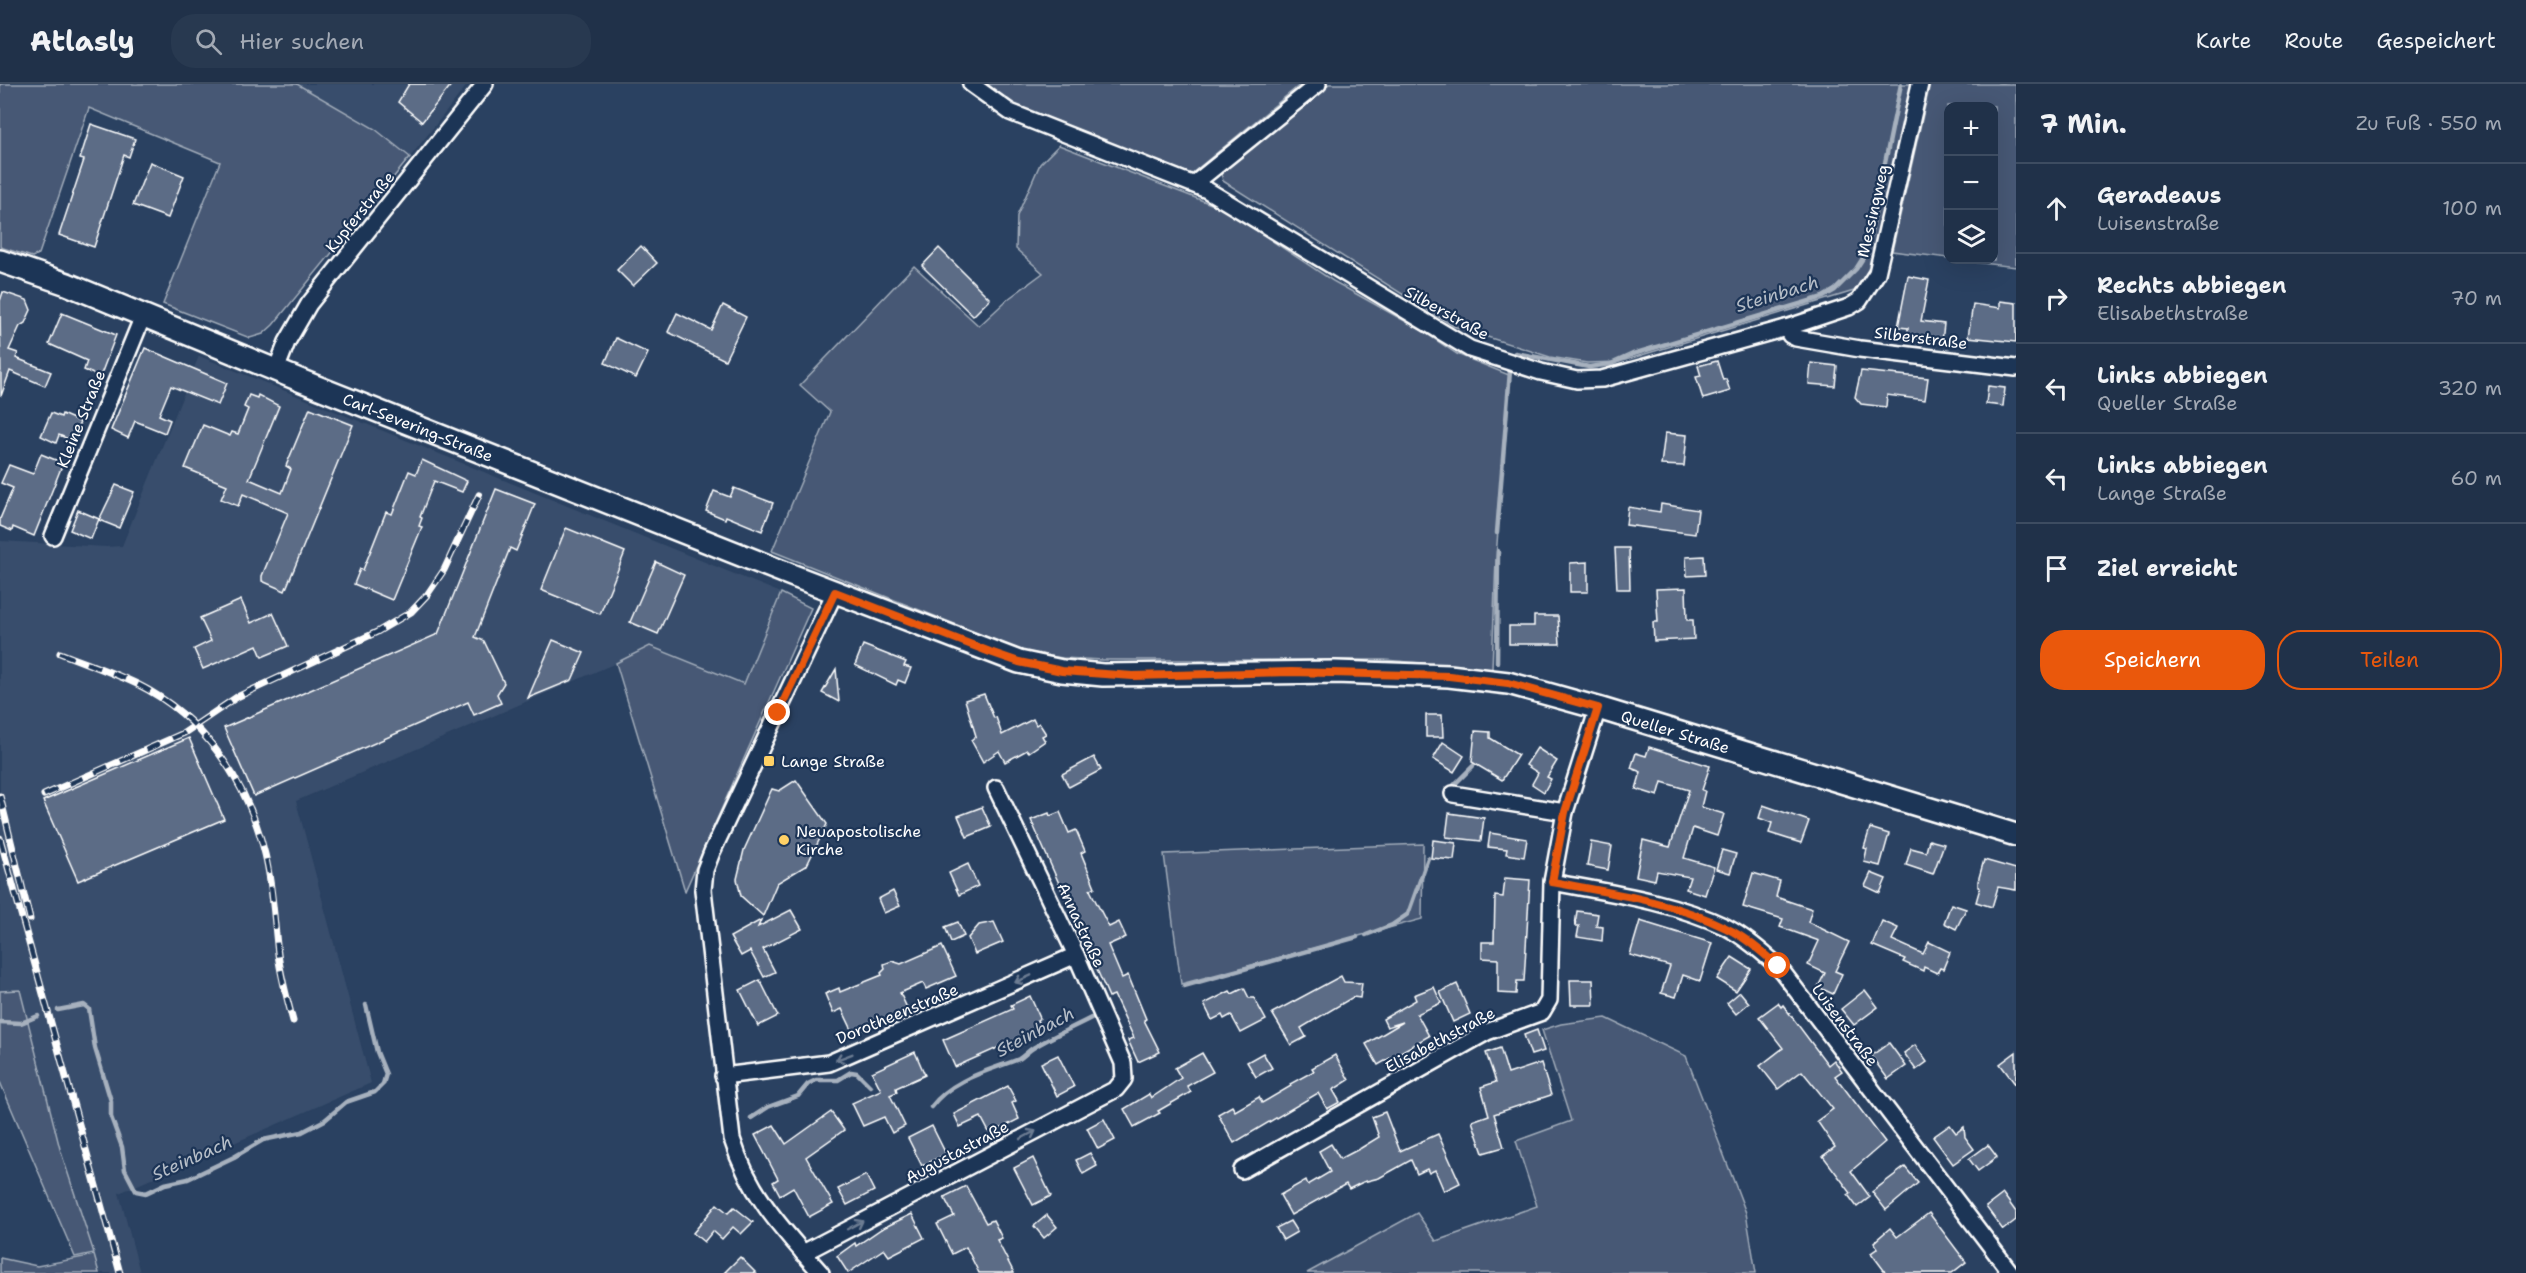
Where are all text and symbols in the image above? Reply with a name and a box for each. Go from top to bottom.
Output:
search box [171,14,591,68]
text: Atlasly [30,22,135,60]
icon: search [192,25,225,58]
text: Hier suchen [240,27,364,56]
text: Karte [2196,27,2251,55]
text: Route [2284,27,2343,55]
text: Gespeichert [2376,27,2496,55]
map controls [1944,102,1998,264]
button: + [1944,102,1998,156]
text: 7 Min. [2040,106,2127,141]
text: Zu Fuß · 550 m [2356,110,2502,136]
button: − [1944,156,1998,210]
street label: Messingweg [1852,162,1894,260]
street label: Kupferstraße [321,167,399,257]
text: Geradeaus [2097,181,2221,210]
icon: ahead [2040,192,2073,225]
text: 100 m [2442,195,2502,221]
button: layers [1944,210,1998,264]
text: Luisenstraße [2097,210,2220,236]
water label: Steinbach [1732,270,1822,318]
text: Rechts abbiegen [2097,271,2286,300]
street label: Silberstraße [1401,281,1493,345]
icon: right [2040,282,2073,315]
text: 70 m [2450,285,2502,311]
text: Elisabethstraße [2097,300,2249,326]
street label: Silberstraße [1873,322,1969,354]
text: Links abbiegen [2097,361,2268,390]
street label: Kleine Straße [52,367,110,471]
icon: left [2040,372,2073,405]
text: 320 m [2438,375,2502,401]
street label: Carl-Severing-Straße [340,388,496,466]
text: Queller Straße [2097,390,2238,416]
text: Links abbiegen [2097,451,2268,480]
icon: left [2040,462,2073,495]
text: 60 m [2450,465,2502,491]
text: Lange Straße [2097,480,2227,506]
icon: arrive [2040,552,2073,585]
text: Ziel erreicht [2097,554,2238,583]
button: Speichern [2040,630,2265,690]
button: Teilen [2277,630,2502,690]
route end [764,699,790,725]
street label: Queller Straße [1618,705,1732,758]
place label: Lange Straße [781,751,885,772]
marker: Lange Straße [762,754,776,768]
place label: Neuapostolische Kirche [796,821,921,860]
marker: Neuapostolische Kirche [777,833,791,847]
street label: Annastraße [1052,879,1110,971]
route start [1764,952,1790,978]
one-way arrow [1014,974,1032,985]
street label: Dorotheenstraße [833,979,961,1049]
street label: Luisenstraße [1807,979,1883,1071]
water label: Steinbach [992,1001,1078,1063]
street label: Elisabethstraße [1381,1002,1499,1078]
one-way arrow [835,1052,854,1063]
street label: Augustastraße [902,1116,1012,1188]
one-way arrow [1018,1129,1036,1140]
water label: Steinbach [148,1130,236,1186]
one-way arrow [845,1219,863,1231]

